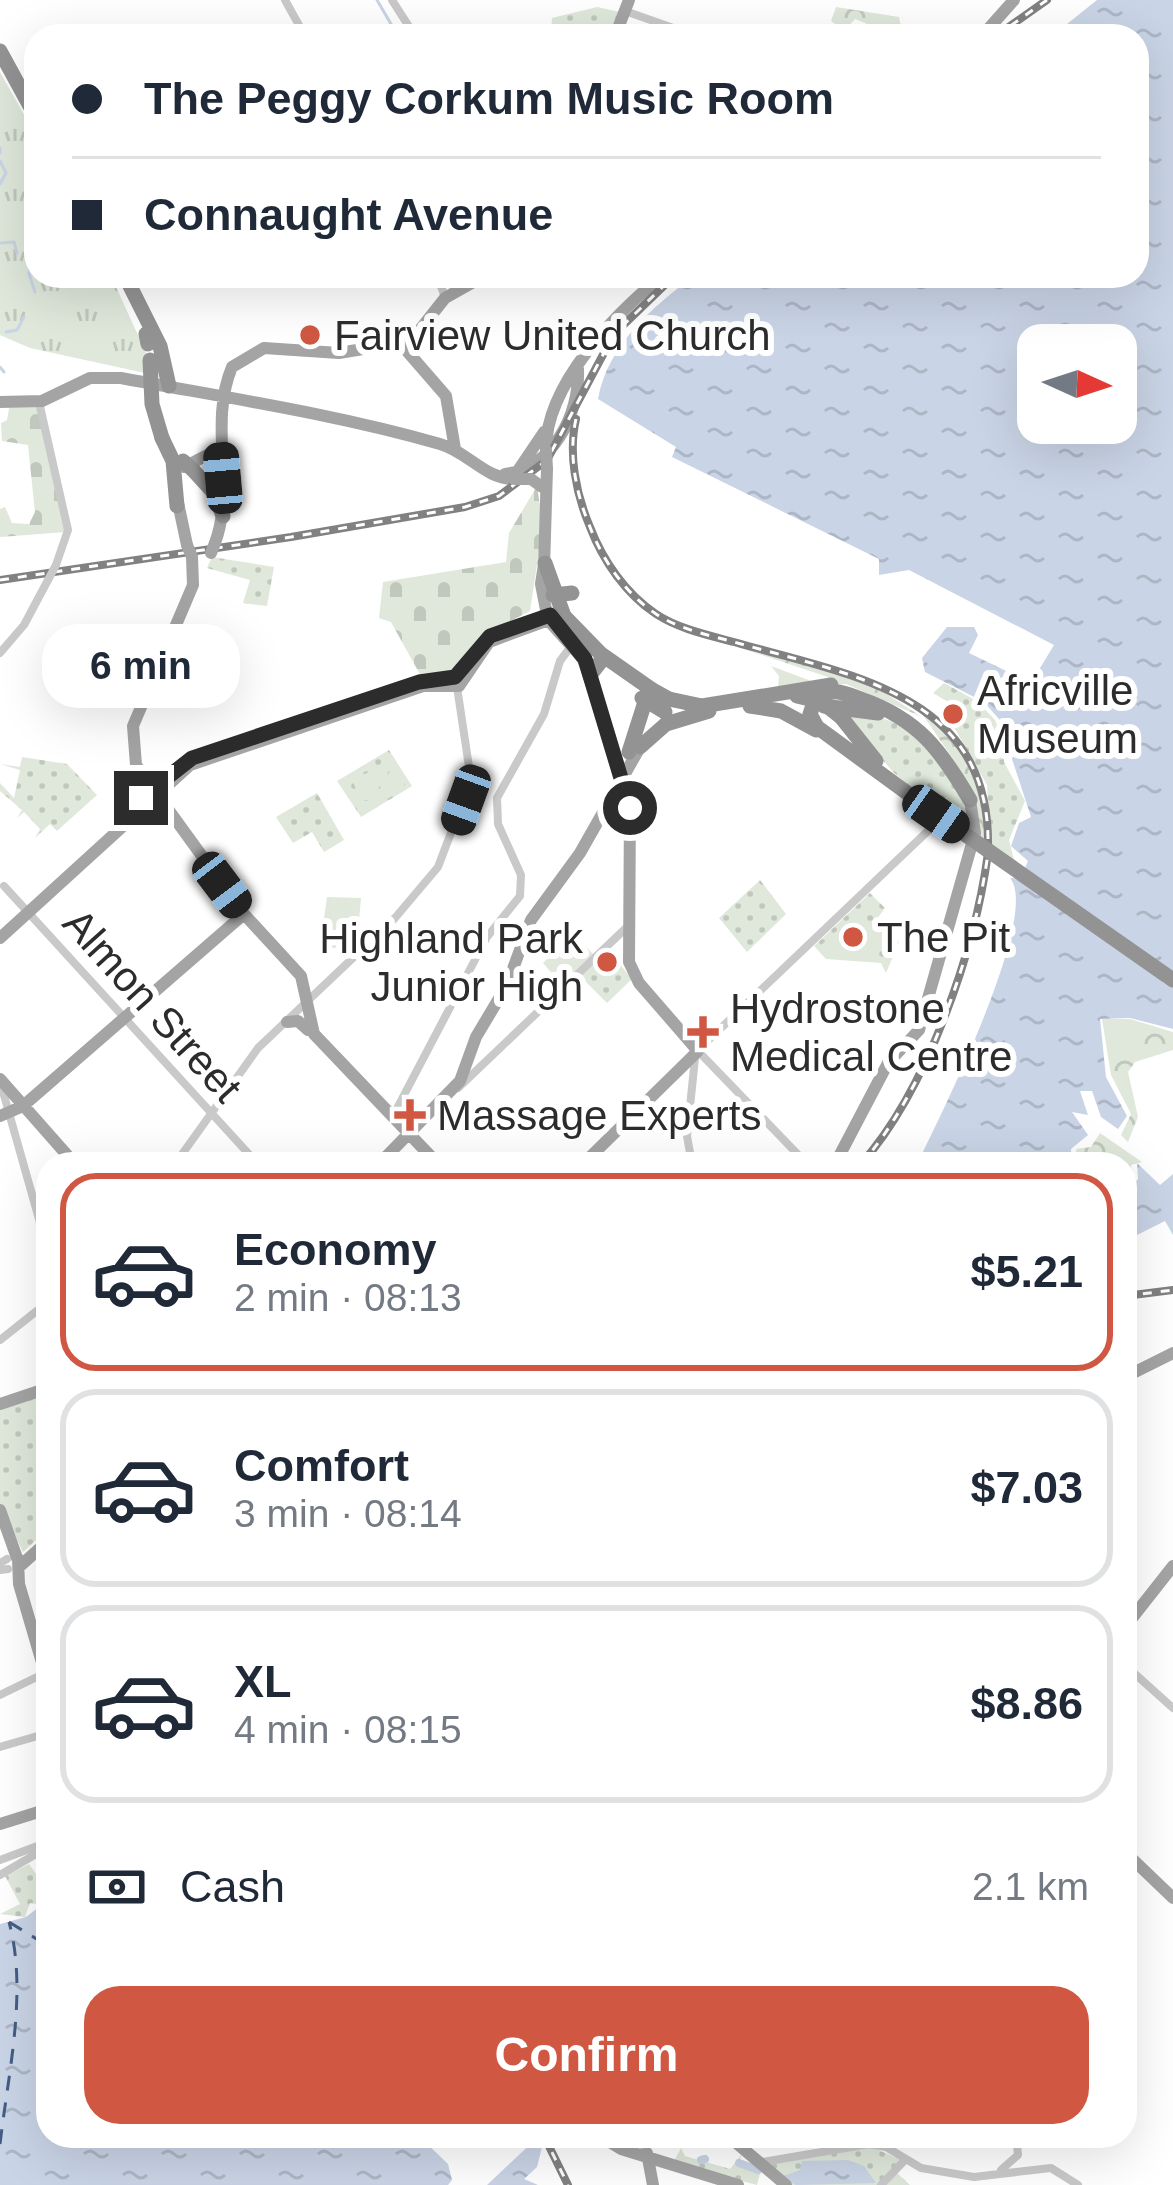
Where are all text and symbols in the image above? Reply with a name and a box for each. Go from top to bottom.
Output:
text: The Peggy Corkum Music Room [144,73,834,124]
text: Connaught Avenue [144,189,553,240]
place label: Fairview United Church [334,312,771,359]
marker: Fairview United Church [297,322,323,348]
north arrow [1017,324,1137,444]
map controls [1017,324,1137,444]
car [202,441,244,515]
callout: 6 min [42,624,240,708]
text: 6 min [90,644,192,687]
place label: Africville Museum [977,667,1138,762]
marker: Africville Museum [940,701,966,727]
car [437,760,495,840]
route end [114,771,168,825]
car [896,779,976,849]
route start [603,781,657,835]
car [186,845,258,925]
street label: Almon Street [54,899,252,1112]
place label: The Pit [877,914,1010,961]
place label: Highland Park Junior High [319,915,584,1010]
marker: The Pit [840,924,866,950]
marker: Highland Park Junior High [594,949,620,975]
place label: Hydrostone Medical Centre [730,985,1012,1080]
marker: Hydrostone Medical Centre [687,1016,719,1048]
place label: Massage Experts [437,1092,761,1139]
marker: Massage Experts [394,1099,426,1131]
icon: car [90,1218,198,1326]
text: Economy [234,1224,437,1275]
text: $5.21 [970,1246,1083,1297]
text: 2 min · 08:13 [234,1276,462,1319]
icon: car [90,1434,198,1542]
text: Comfort [234,1440,409,1491]
text: $7.03 [970,1462,1083,1513]
text: 3 min · 08:14 [234,1492,462,1535]
icon: car [90,1650,198,1758]
text: XL [234,1656,292,1707]
text: $8.86 [970,1678,1083,1729]
text: 4 min · 08:15 [234,1708,462,1751]
icon: cash [84,1854,150,1920]
text: Cash [180,1861,285,1912]
text: 2.1 km [972,1865,1089,1908]
button: Confirm [84,1986,1089,2124]

